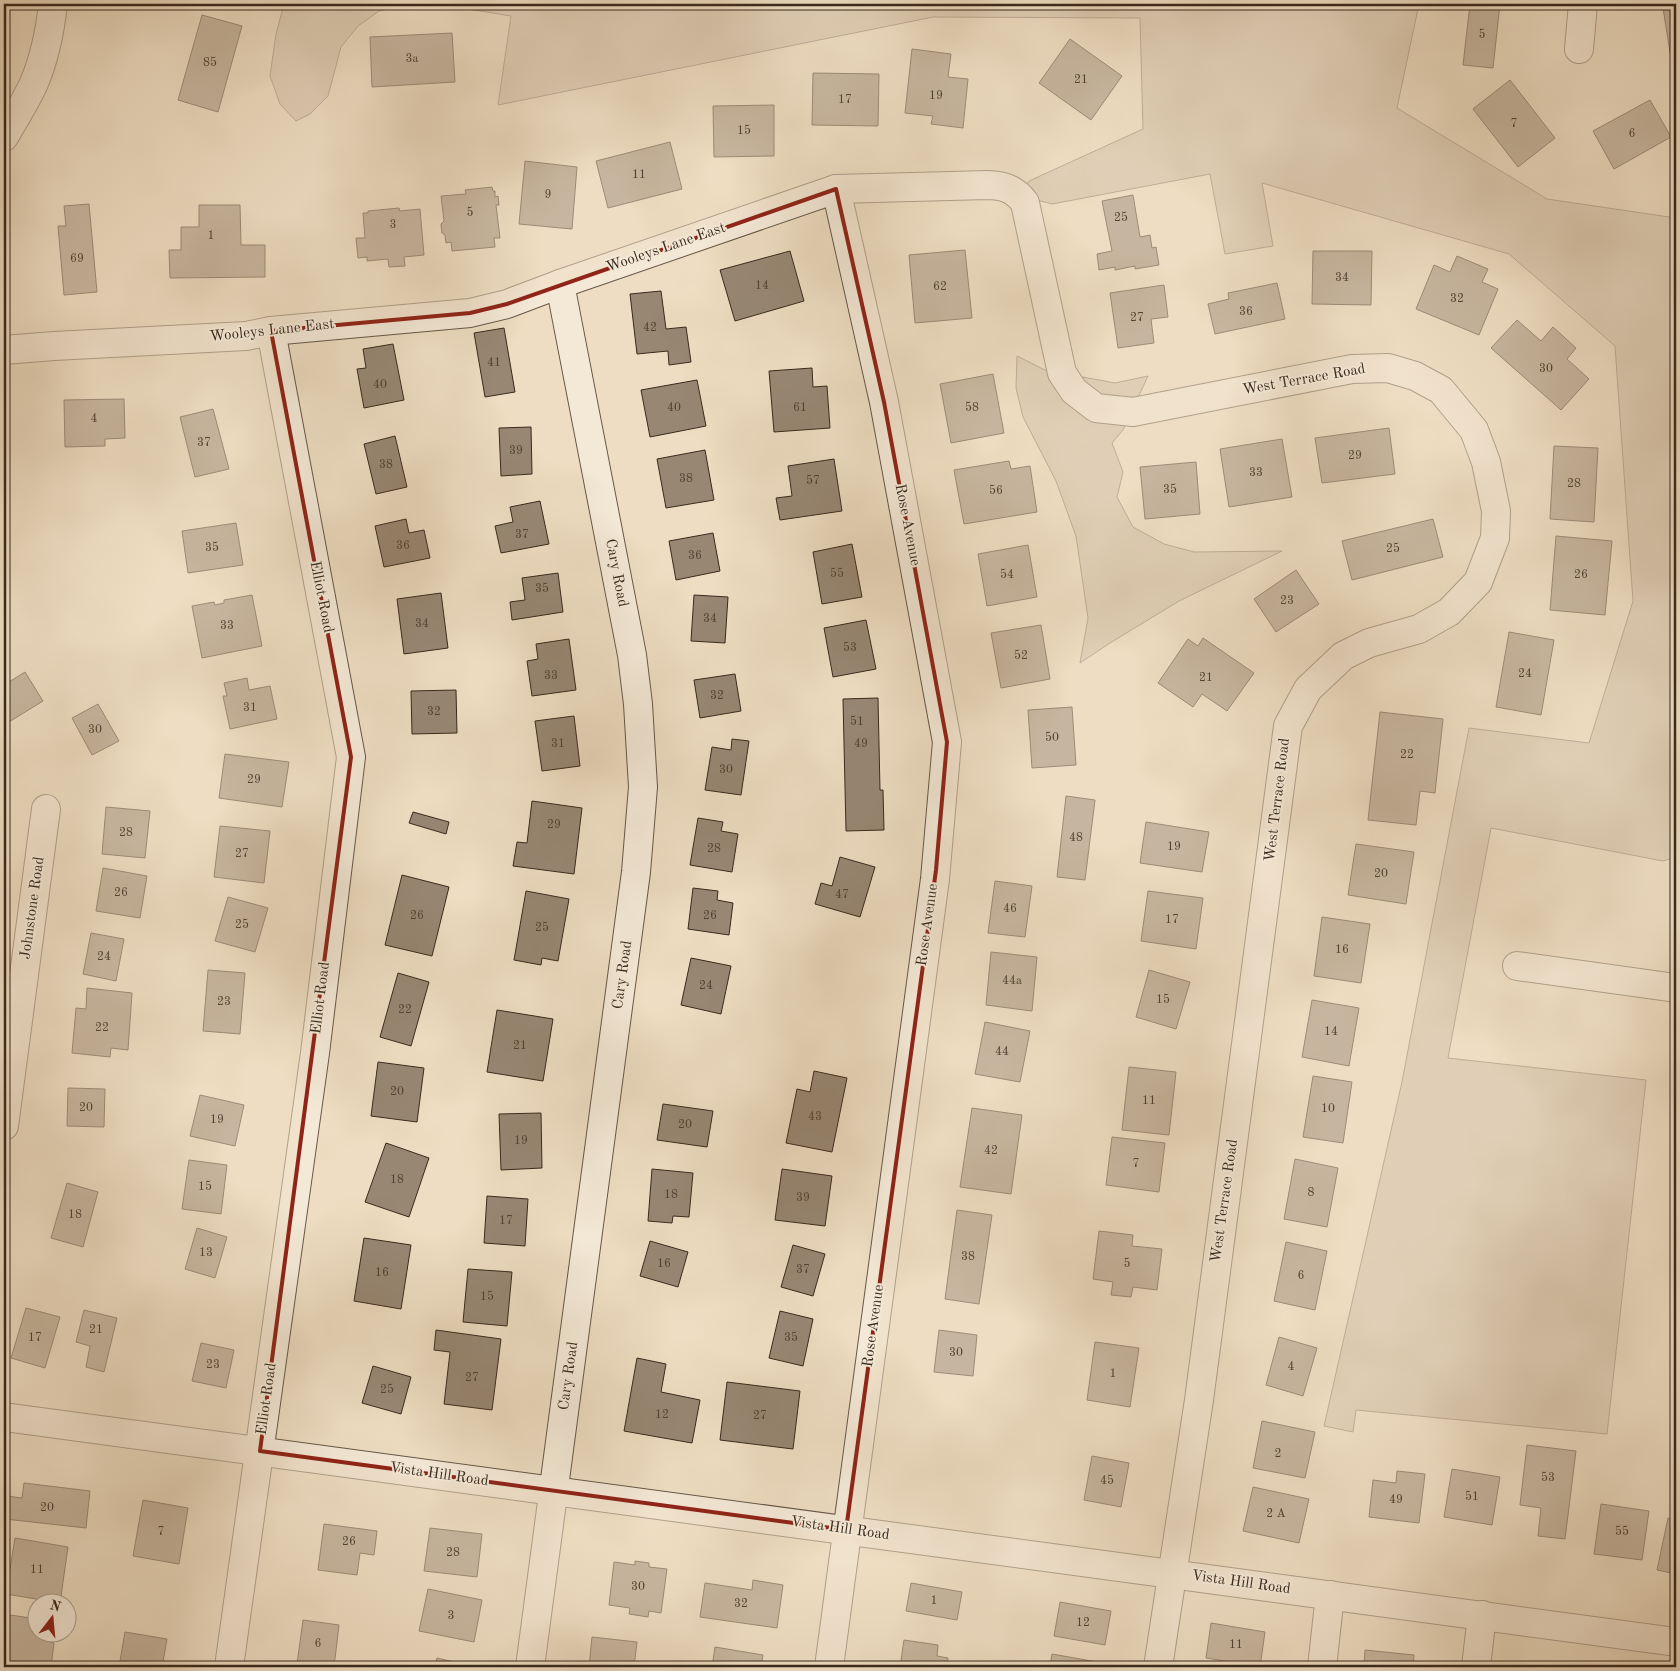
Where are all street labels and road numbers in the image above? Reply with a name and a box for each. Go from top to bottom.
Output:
street label: Wooleys Lane East [604,221,728,275]
street label: Wooleys Lane East [209,317,335,345]
street label: West Terrace Road [1241,362,1367,398]
street label: Rose Avenue [892,483,922,567]
street label: Cary Road [602,538,630,609]
street label: Elliot Road [307,560,335,634]
street label: West Terrace Road [1263,737,1293,863]
street label: Johnstone Road [18,855,48,960]
street label: Rose Avenue [915,883,941,967]
street label: Cary Road [611,940,635,1010]
street label: Elliot Road [309,961,333,1035]
street label: West Terrace Road [1209,1138,1241,1264]
street label: Rose Avenue [861,1284,887,1368]
street label: Cary Road [557,1341,581,1411]
street label: Elliot Road [255,1362,280,1436]
street label: Vista Hill Road [388,1461,490,1489]
street label: Vista Hill Road [789,1515,891,1543]
street label: Vista Hill Road [1190,1569,1292,1597]

